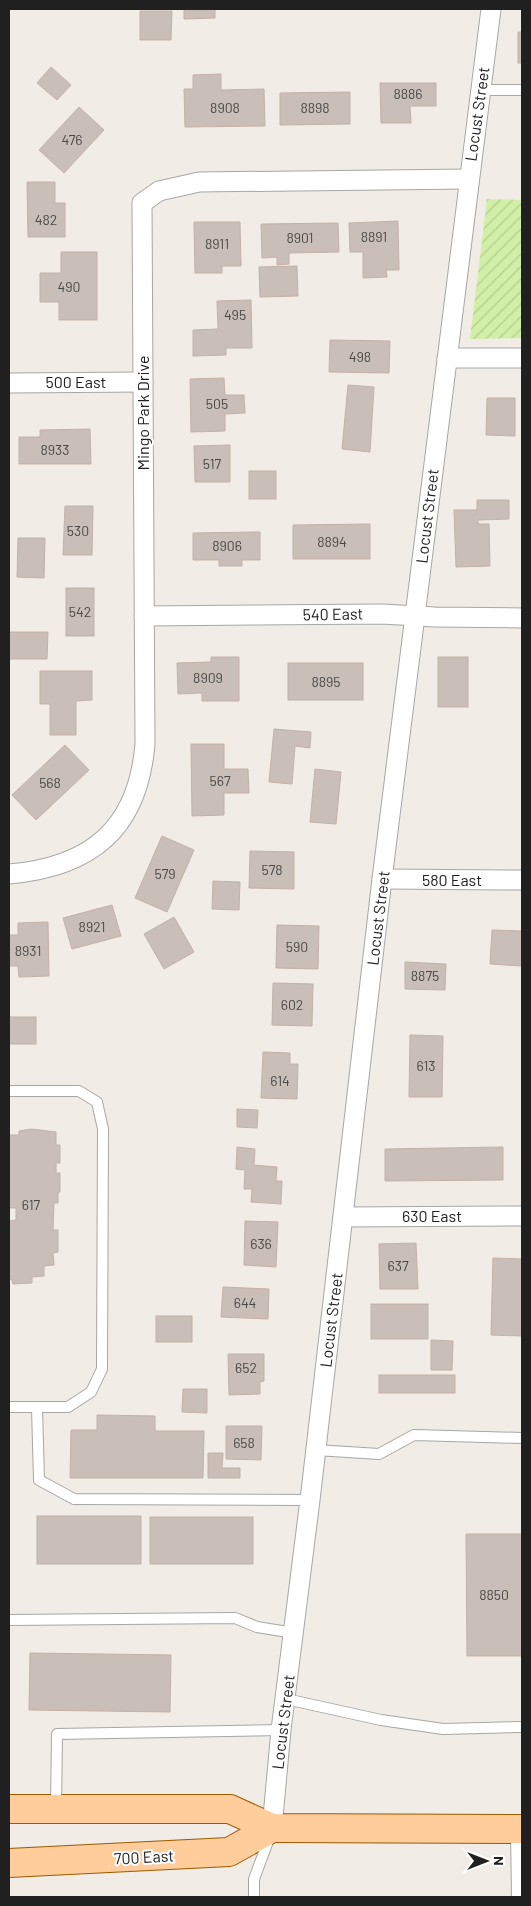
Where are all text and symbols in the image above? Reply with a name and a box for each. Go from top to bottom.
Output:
street label: Locust Street [460,66,493,162]
house number: 8886 [393,85,423,102]
house number: 8908 [210,99,240,116]
house number: 8898 [300,99,330,116]
house number: 476 [61,131,83,148]
house number: 482 [35,211,57,228]
house number: 8891 [361,228,387,245]
house number: 8901 [286,229,314,246]
house number: 8911 [205,235,229,252]
house number: 490 [58,278,80,295]
house number: 495 [224,306,246,323]
house number: 498 [349,348,371,365]
street label: Mingo Park Drive [133,356,152,470]
street label: 500 East [46,372,106,391]
house number: 505 [206,395,228,412]
house number: 8933 [40,441,70,458]
house number: 517 [203,455,222,472]
street label: Locust Street [411,468,442,564]
house number: 530 [67,522,89,539]
house number: 8894 [317,533,347,550]
house number: 8906 [212,537,242,554]
house number: 542 [69,603,91,620]
street label: 540 East [303,603,363,624]
house number: 8909 [193,669,223,686]
house number: 8895 [311,673,341,690]
house number: 567 [209,772,231,789]
house number: 568 [39,774,61,791]
house number: 578 [261,861,283,878]
house number: 579 [154,865,176,882]
street label: Locust Street [362,870,393,966]
street label: 580 East [422,870,482,889]
house number: 8921 [79,918,105,935]
house number: 590 [286,938,308,955]
house number: 8931 [15,942,41,959]
house number: 8875 [411,967,439,984]
house number: 602 [281,996,303,1013]
house number: 613 [416,1057,436,1074]
house number: 614 [270,1072,290,1089]
house number: 617 [22,1196,41,1213]
street label: 630 East [402,1206,462,1225]
house number: 636 [250,1235,272,1252]
house number: 637 [387,1257,409,1274]
street label: Locust Street [315,1272,346,1368]
house number: 644 [234,1294,256,1311]
house number: 652 [235,1359,257,1376]
house number: 658 [233,1434,255,1451]
house number: 8850 [479,1586,509,1603]
street label: Locust Street [267,1674,298,1770]
north arrow [461,1836,511,1886]
street label: 700 East [113,1845,175,1868]
text: N [491,1856,508,1866]

